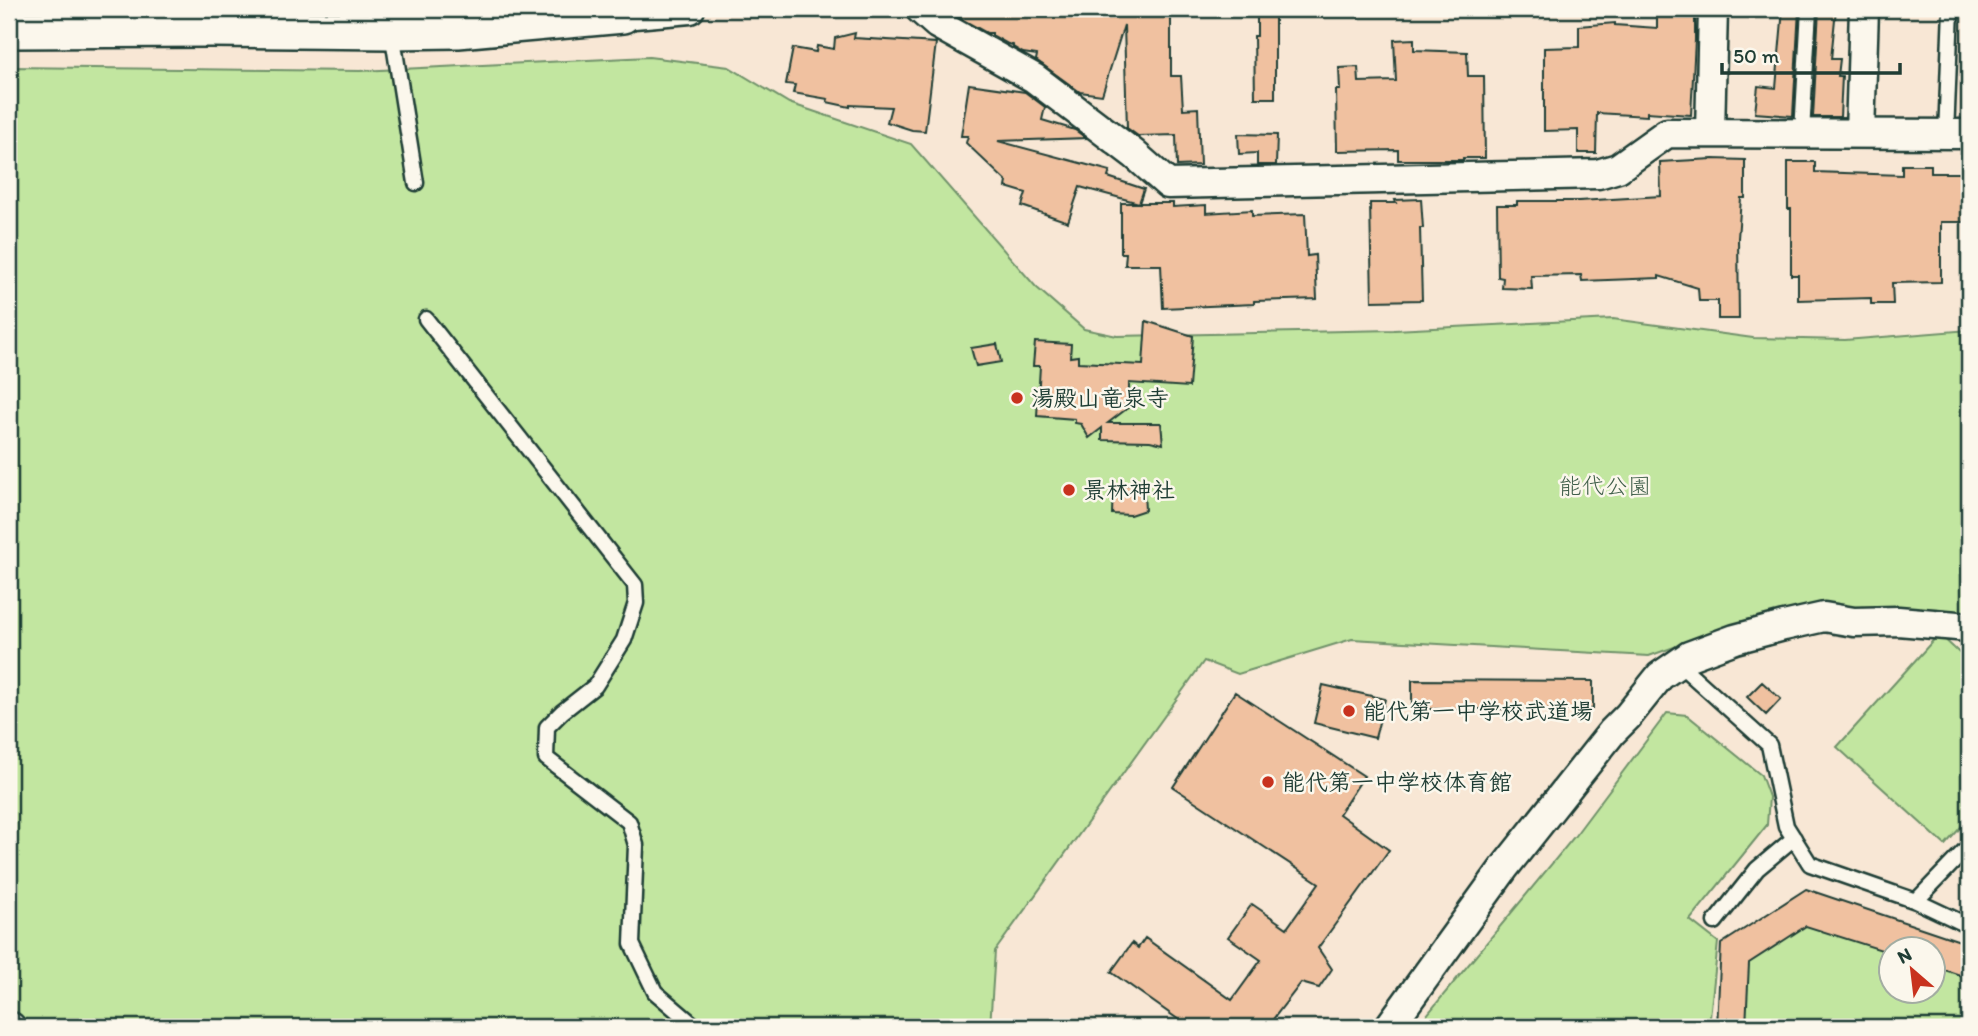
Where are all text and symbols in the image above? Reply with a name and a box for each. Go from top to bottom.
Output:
scale bar [1722,32,1901,76]
text: 50 m [1733,43,1780,68]
place label: 湯殿山竜泉寺 [1031,384,1169,412]
marker: 湯殿山竜泉寺 [1009,390,1025,406]
park label: 能代公園 [1559,472,1651,500]
place label: 景林神社 [1083,476,1175,504]
marker: 景林神社 [1061,482,1077,498]
place label: 能代第一中学校武道場 [1363,697,1593,725]
marker: 能代第一中学校武道場 [1341,703,1357,719]
place label: 能代第一中学校体育館 [1282,768,1512,796]
marker: 能代第一中学校体育館 [1260,774,1276,790]
north arrow [1876,934,1946,1004]
text: N [1893,942,1915,969]

